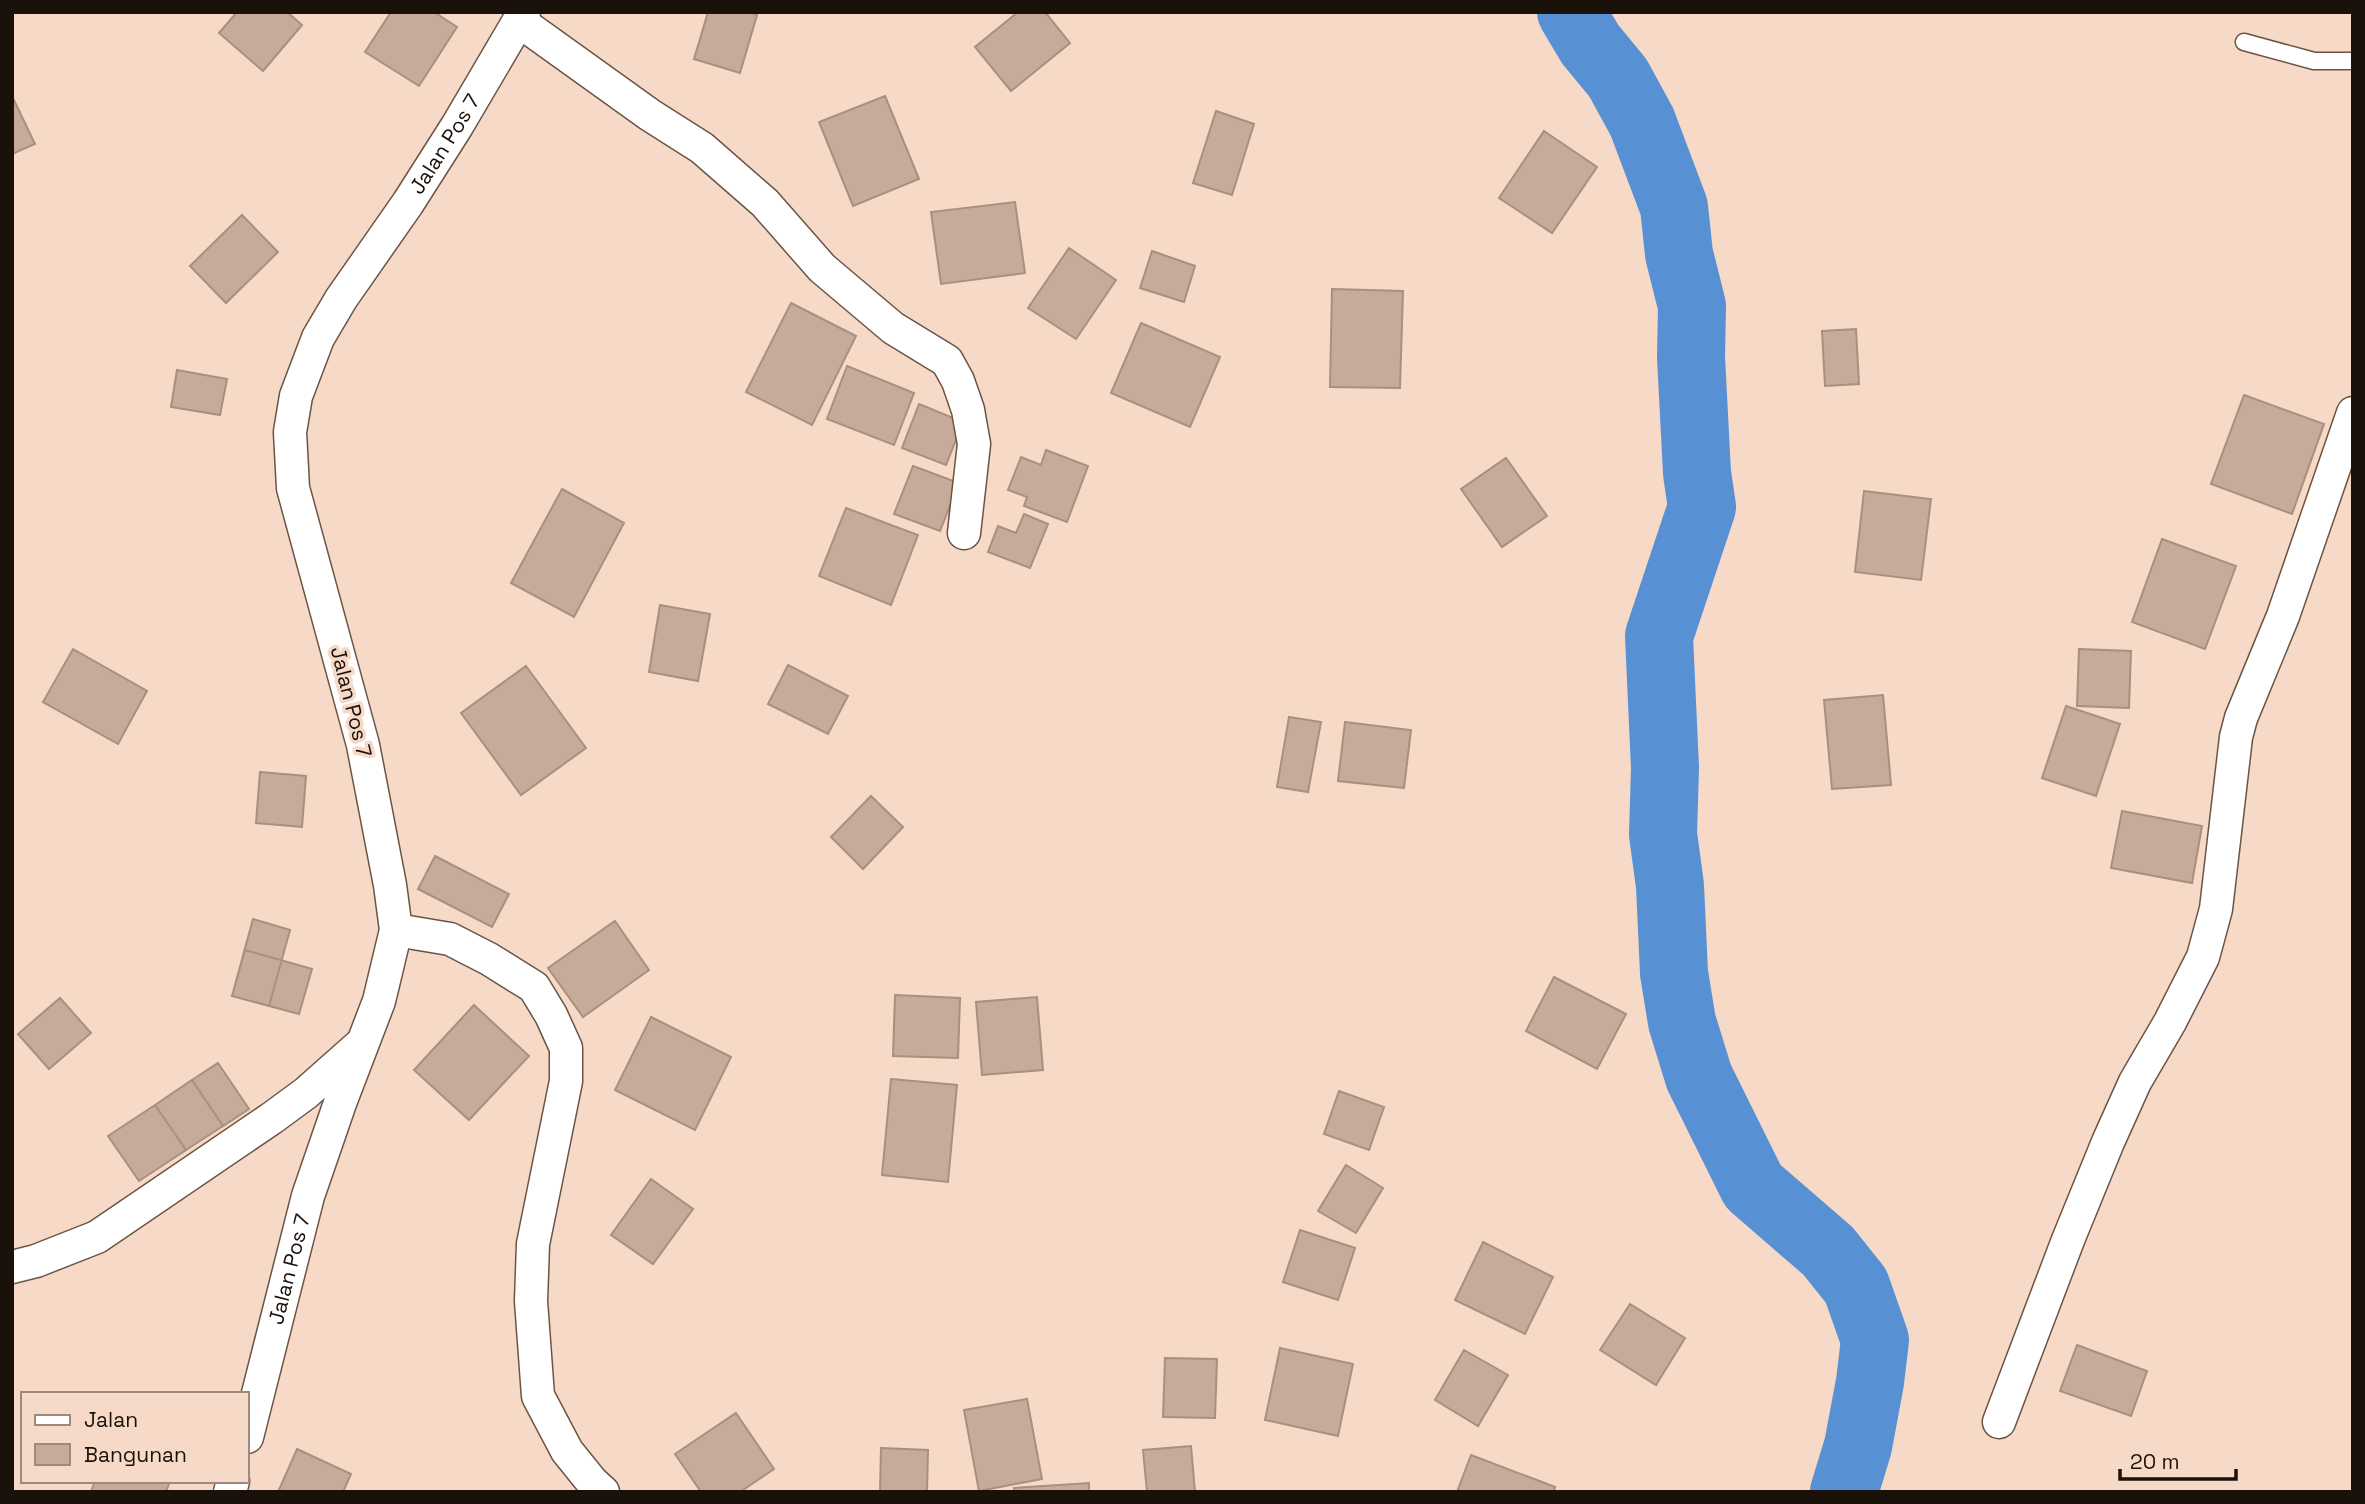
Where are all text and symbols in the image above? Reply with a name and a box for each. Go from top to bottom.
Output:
street label: Jalan Pos 7 [403,89,486,199]
street label: Jalan Pos 7 [325,644,378,760]
street label: Jalan Pos 7 [262,1211,316,1327]
legend [21,1392,248,1483]
text: Jalan [84,1406,138,1433]
scale bar [2120,1438,2236,1482]
text: Bangunan [84,1441,187,1468]
text: 20 m [2130,1448,2180,1475]

